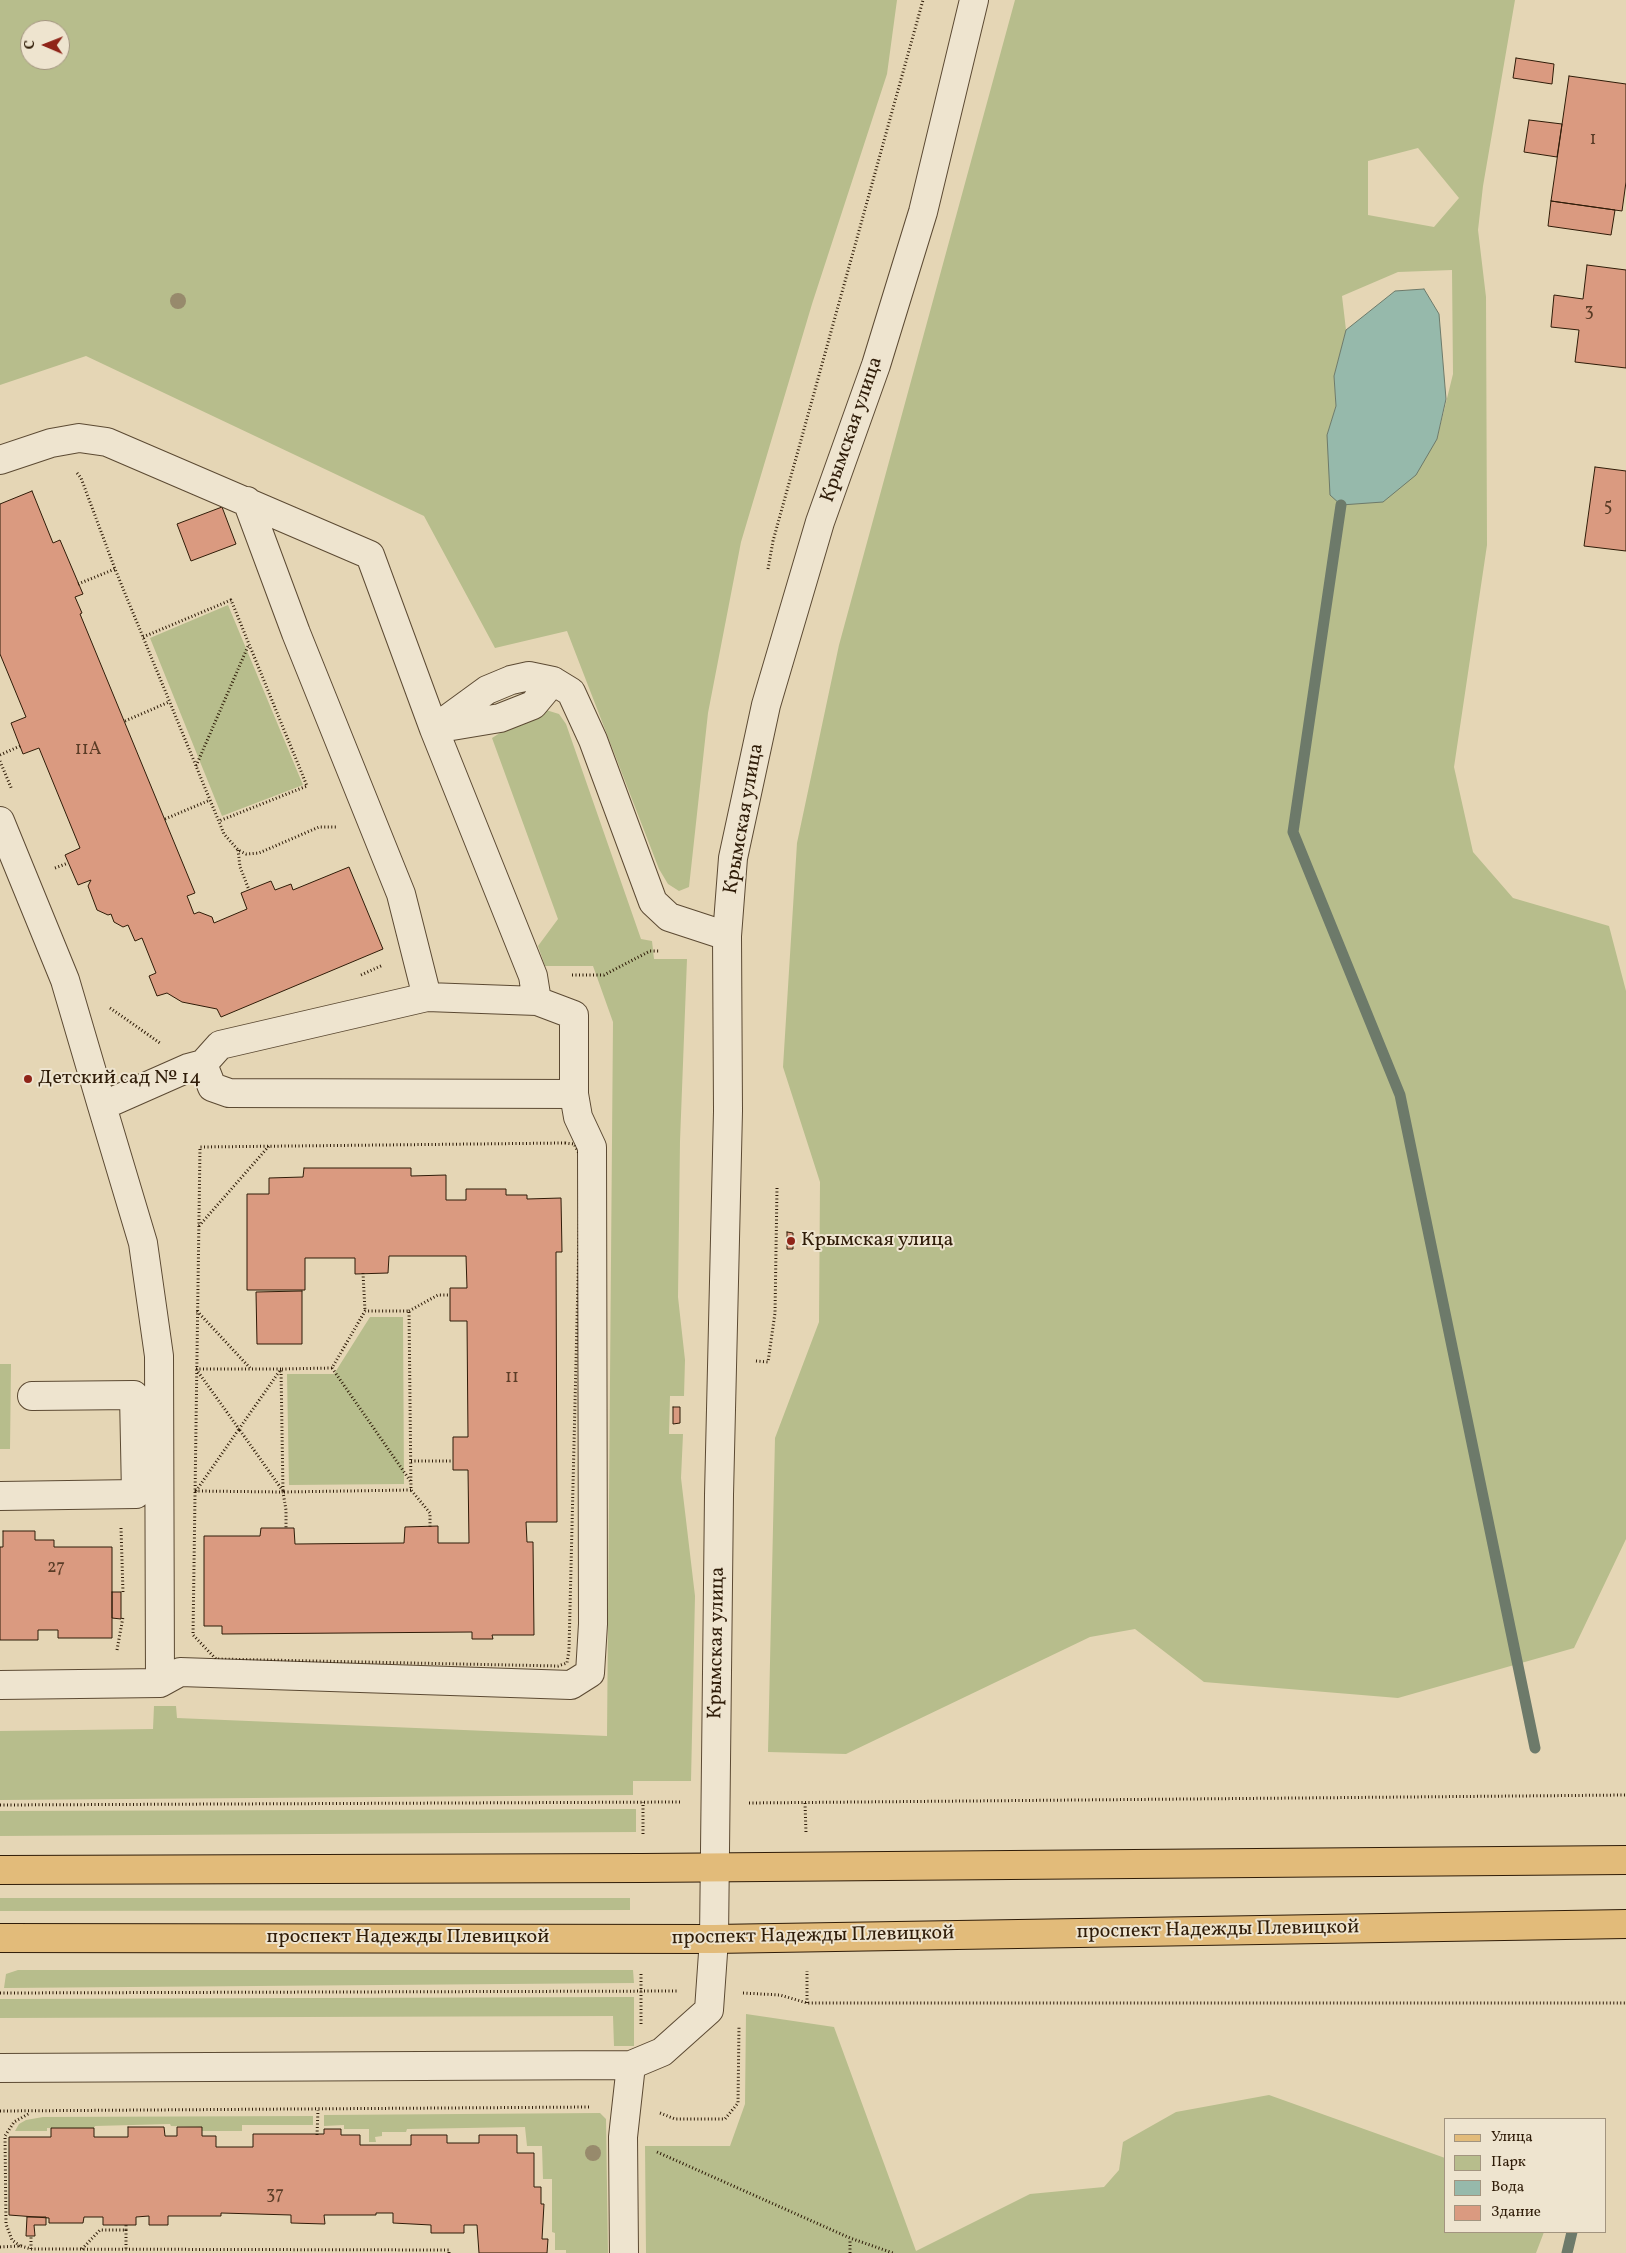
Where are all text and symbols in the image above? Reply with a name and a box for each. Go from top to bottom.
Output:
north arrow [20,20,70,70]
text: С [21,40,40,49]
house number: 1 [1590,130,1596,152]
house number: 3 [1584,302,1594,324]
street label: Крымская улица [817,354,889,506]
house number: 5 [1604,497,1612,519]
house number: 11А [75,740,101,762]
street label: Крымская улица [720,742,770,896]
place label: Детский сад № 14 [38,1067,201,1091]
marker: Детский сад № 14 [22,1073,34,1085]
place label: Крымская улица [801,1229,953,1253]
marker: Крымская улица [785,1235,797,1247]
house number: 11 [505,1368,519,1390]
house number: 27 [47,1558,65,1580]
street label: Крымская улица [705,1567,731,1719]
street label: проспект Надежды Плевицкой [1076,1917,1360,1945]
street label: проспект Надежды Плевицкой [671,1923,955,1951]
street label: проспект Надежды Плевицкой [267,1926,549,1950]
legend [1444,2118,1606,2233]
text: Улица [1491,2127,1533,2148]
text: Парк [1491,2152,1526,2173]
text: Вода [1491,2177,1524,2198]
house number: 37 [266,2185,284,2207]
text: Здание [1491,2202,1541,2223]

